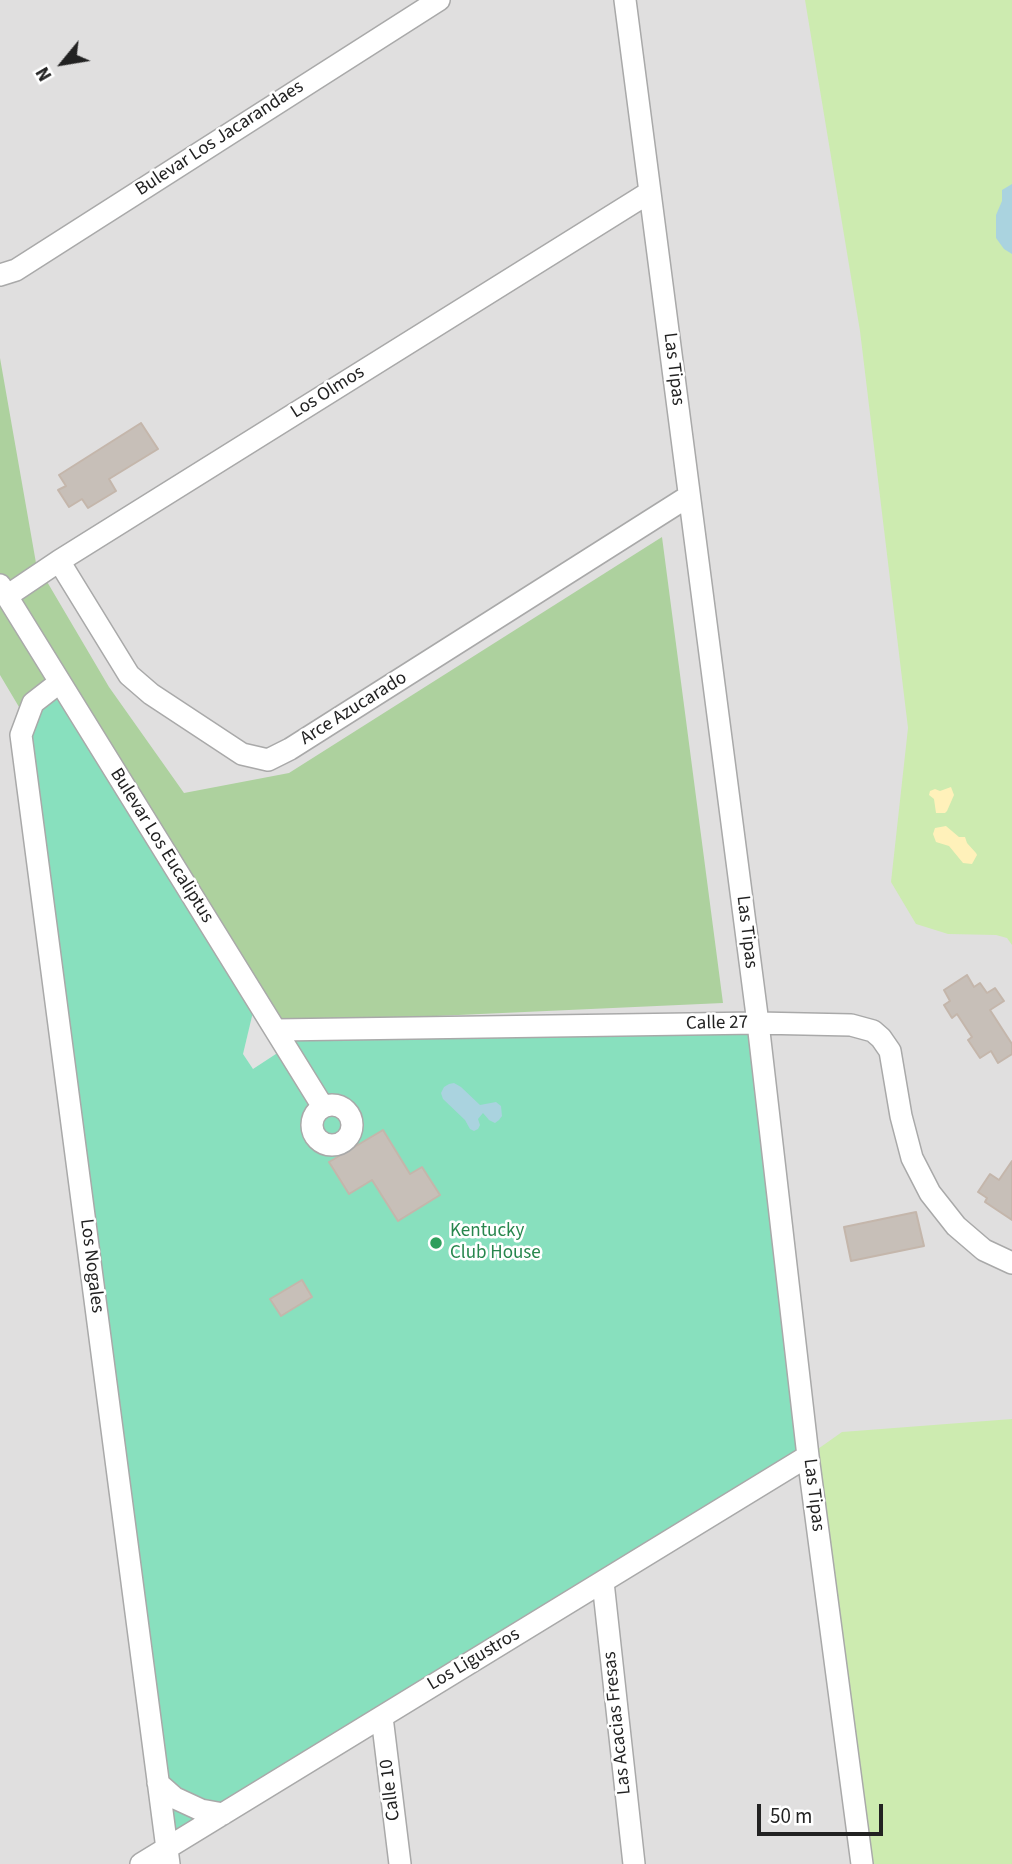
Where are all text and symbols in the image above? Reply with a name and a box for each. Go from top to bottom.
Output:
north arrow [28,28,98,98]
text: N [30,62,59,86]
street label: Bulevar Los Jacarandaes [132,76,308,202]
street label: Las Tipas [657,331,689,407]
street label: Los Olmos [287,361,369,425]
street label: Arce Azucarado [297,667,411,751]
street label: Bulevar Los Eucaliptus [104,764,218,928]
street label: Las Tipas [730,894,762,970]
street label: Calle 27 [686,1012,748,1036]
street label: Los Nogales [74,1218,108,1314]
place label: Kentucky Club House [450,1221,541,1265]
marker: Kentucky Club House [428,1235,444,1251]
street label: Las Tipas [797,1457,829,1533]
street label: Los Ligustros [424,1624,524,1696]
street label: Las Acacias Fresas [599,1650,637,1796]
street label: Calle 10 [376,1758,406,1822]
scale bar [760,1790,886,1834]
text: 50 m [770,1801,812,1831]

